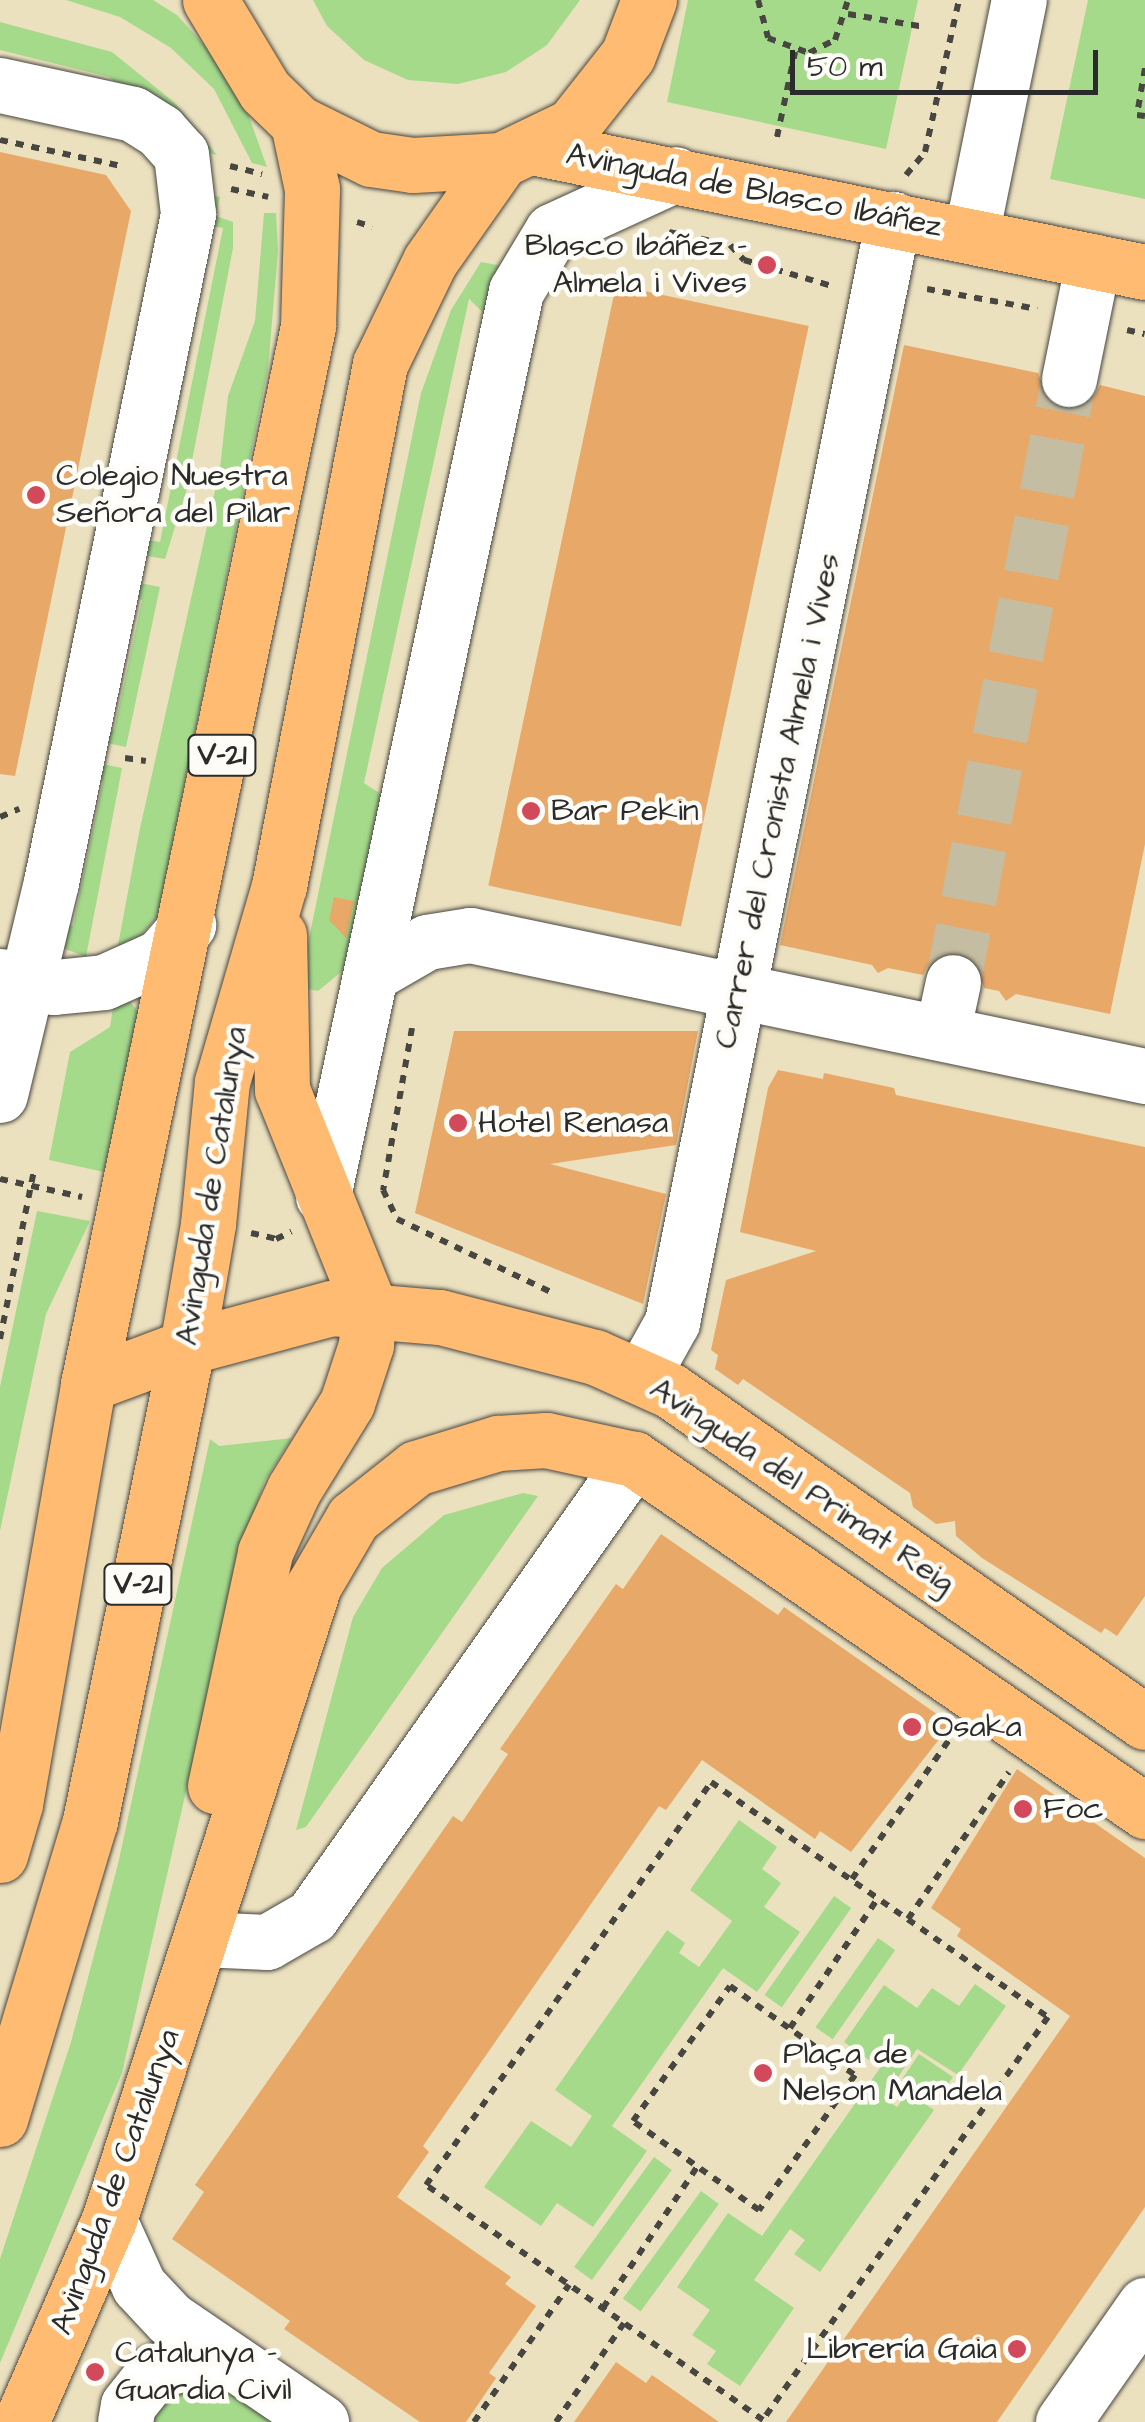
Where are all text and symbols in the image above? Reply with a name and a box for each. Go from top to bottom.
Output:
scale bar [795,30,1102,92]
text: 50 m [807,46,883,88]
street label: Avinguda de Blasco Ibáñez [563,136,945,246]
place label: Blasco Ibáñez - Almela i Vives [525,228,747,303]
marker: Blasco Ibáñez - Almela i Vives [756,254,778,276]
place label: Colegio Nuestra Señora del Pilar [56,458,290,533]
marker: Colegio Nuestra Señora del Pilar [25,484,47,506]
street label: Carrer del Cronista Almela i Vives [707,550,849,1052]
road number: V-21 [187,730,257,780]
place label: Bar Pekin [551,792,699,830]
marker: Bar Pekin [520,800,542,822]
street label: Avinguda de Catalunya [168,1024,256,1348]
place label: Hotel Renasa [478,1104,668,1142]
marker: Hotel Renasa [447,1112,469,1134]
street label: Avinguda del Primat Reig [642,1370,962,1602]
road number: V-21 [103,1559,173,1609]
place label: Osaka [932,1708,1022,1746]
marker: Osaka [901,1716,923,1738]
place label: Foc [1043,1790,1103,1828]
marker: Foc [1012,1798,1034,1820]
street label: Avinguda de Catalunya [43,2024,189,2340]
place label: Plaça de Nelson Mandela [783,2036,1002,2111]
marker: Plaça de Nelson Mandela [752,2062,774,2084]
place label: Librería Gaia [806,2330,997,2368]
place label: Catalunya - Guardia Civil [115,2335,292,2410]
marker: Librería Gaia [1006,2338,1028,2360]
marker: Catalunya - Guardia Civil [84,2361,106,2383]

